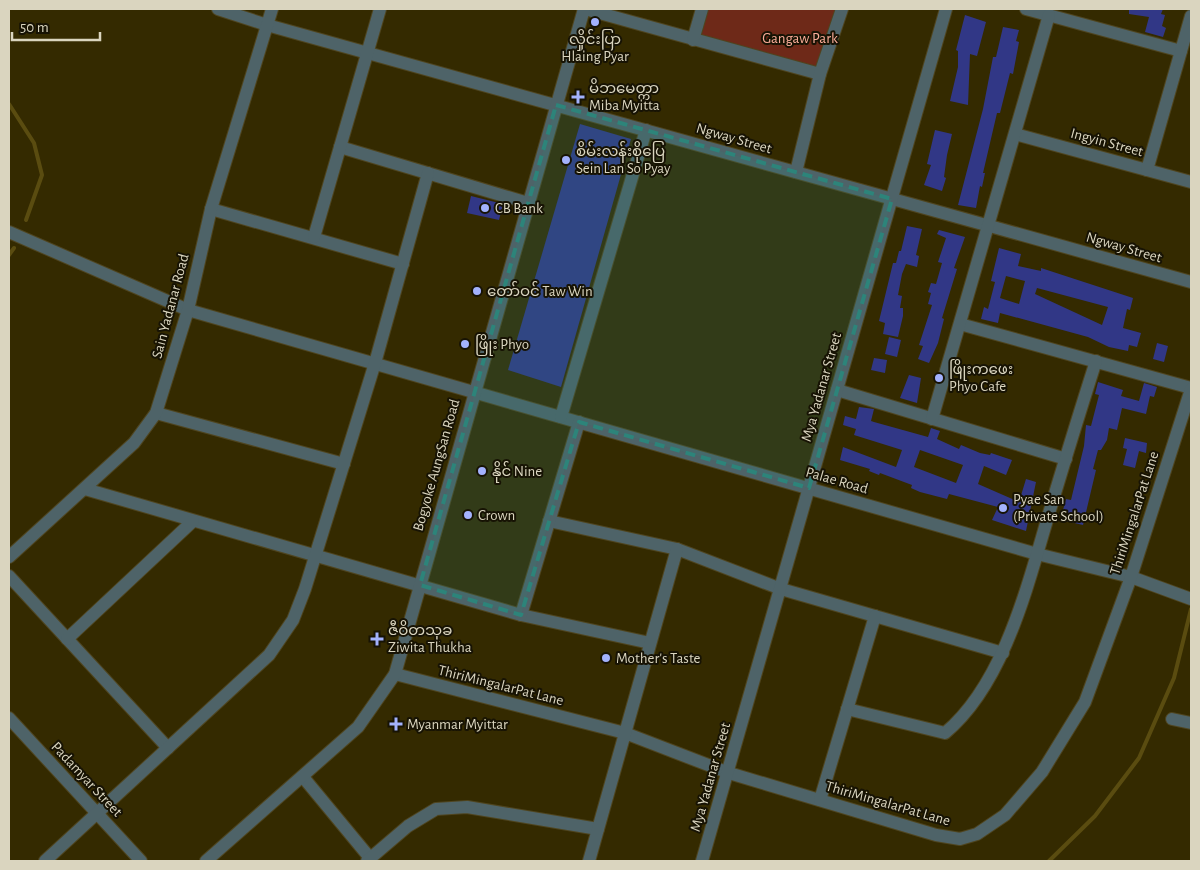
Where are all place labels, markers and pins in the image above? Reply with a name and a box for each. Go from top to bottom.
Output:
marker: လှိုင်းပြာ Hlaing Pyar [589,16,601,28]
place label: လှိုင်းပြာ Hlaing Pyar [561,29,629,64]
place label: မိဘမေတ္တာ Miba Myitta [589,78,660,113]
marker: မိဘမေတ္တာ Miba Myitta [571,90,585,104]
place label: စိမ်းလန်းစိုပြေ Sein Lan So Pyay [576,141,671,176]
marker: စိမ်းလန်းစိုပြေ Sein Lan So Pyay [560,154,572,166]
place label: CB Bank [495,201,543,216]
marker: CB Bank [479,202,491,214]
place label: တော်ဝင် Taw Win [487,281,593,299]
marker: တော်ဝင် Taw Win [471,285,483,297]
place label: ဖြိုး Phyo [475,334,529,356]
marker: ဖြိုး Phyo [459,338,471,350]
place label: ဖြိုးကဖေး Phyo Cafe [949,359,1013,394]
marker: ဖြိုးကဖေး Phyo Cafe [933,372,945,384]
place label: နိုင် Nine [492,461,542,483]
marker: နိုင် Nine [476,465,488,477]
place label: Pyae San (Private School) [1013,492,1104,524]
marker: Pyae San (Private School) [997,502,1009,514]
place label: Crown [478,508,515,523]
marker: Crown [462,509,474,521]
place label: ဇီဝိတသုခ Ziwita Thukha [388,620,472,655]
marker: ဇီဝိတသုခ Ziwita Thukha [370,632,384,646]
place label: Mother's Taste [616,651,700,666]
marker: Mother's Taste [600,652,612,664]
marker: Myanmar Myittar [389,717,403,731]
place label: Myanmar Myittar [407,717,508,732]

